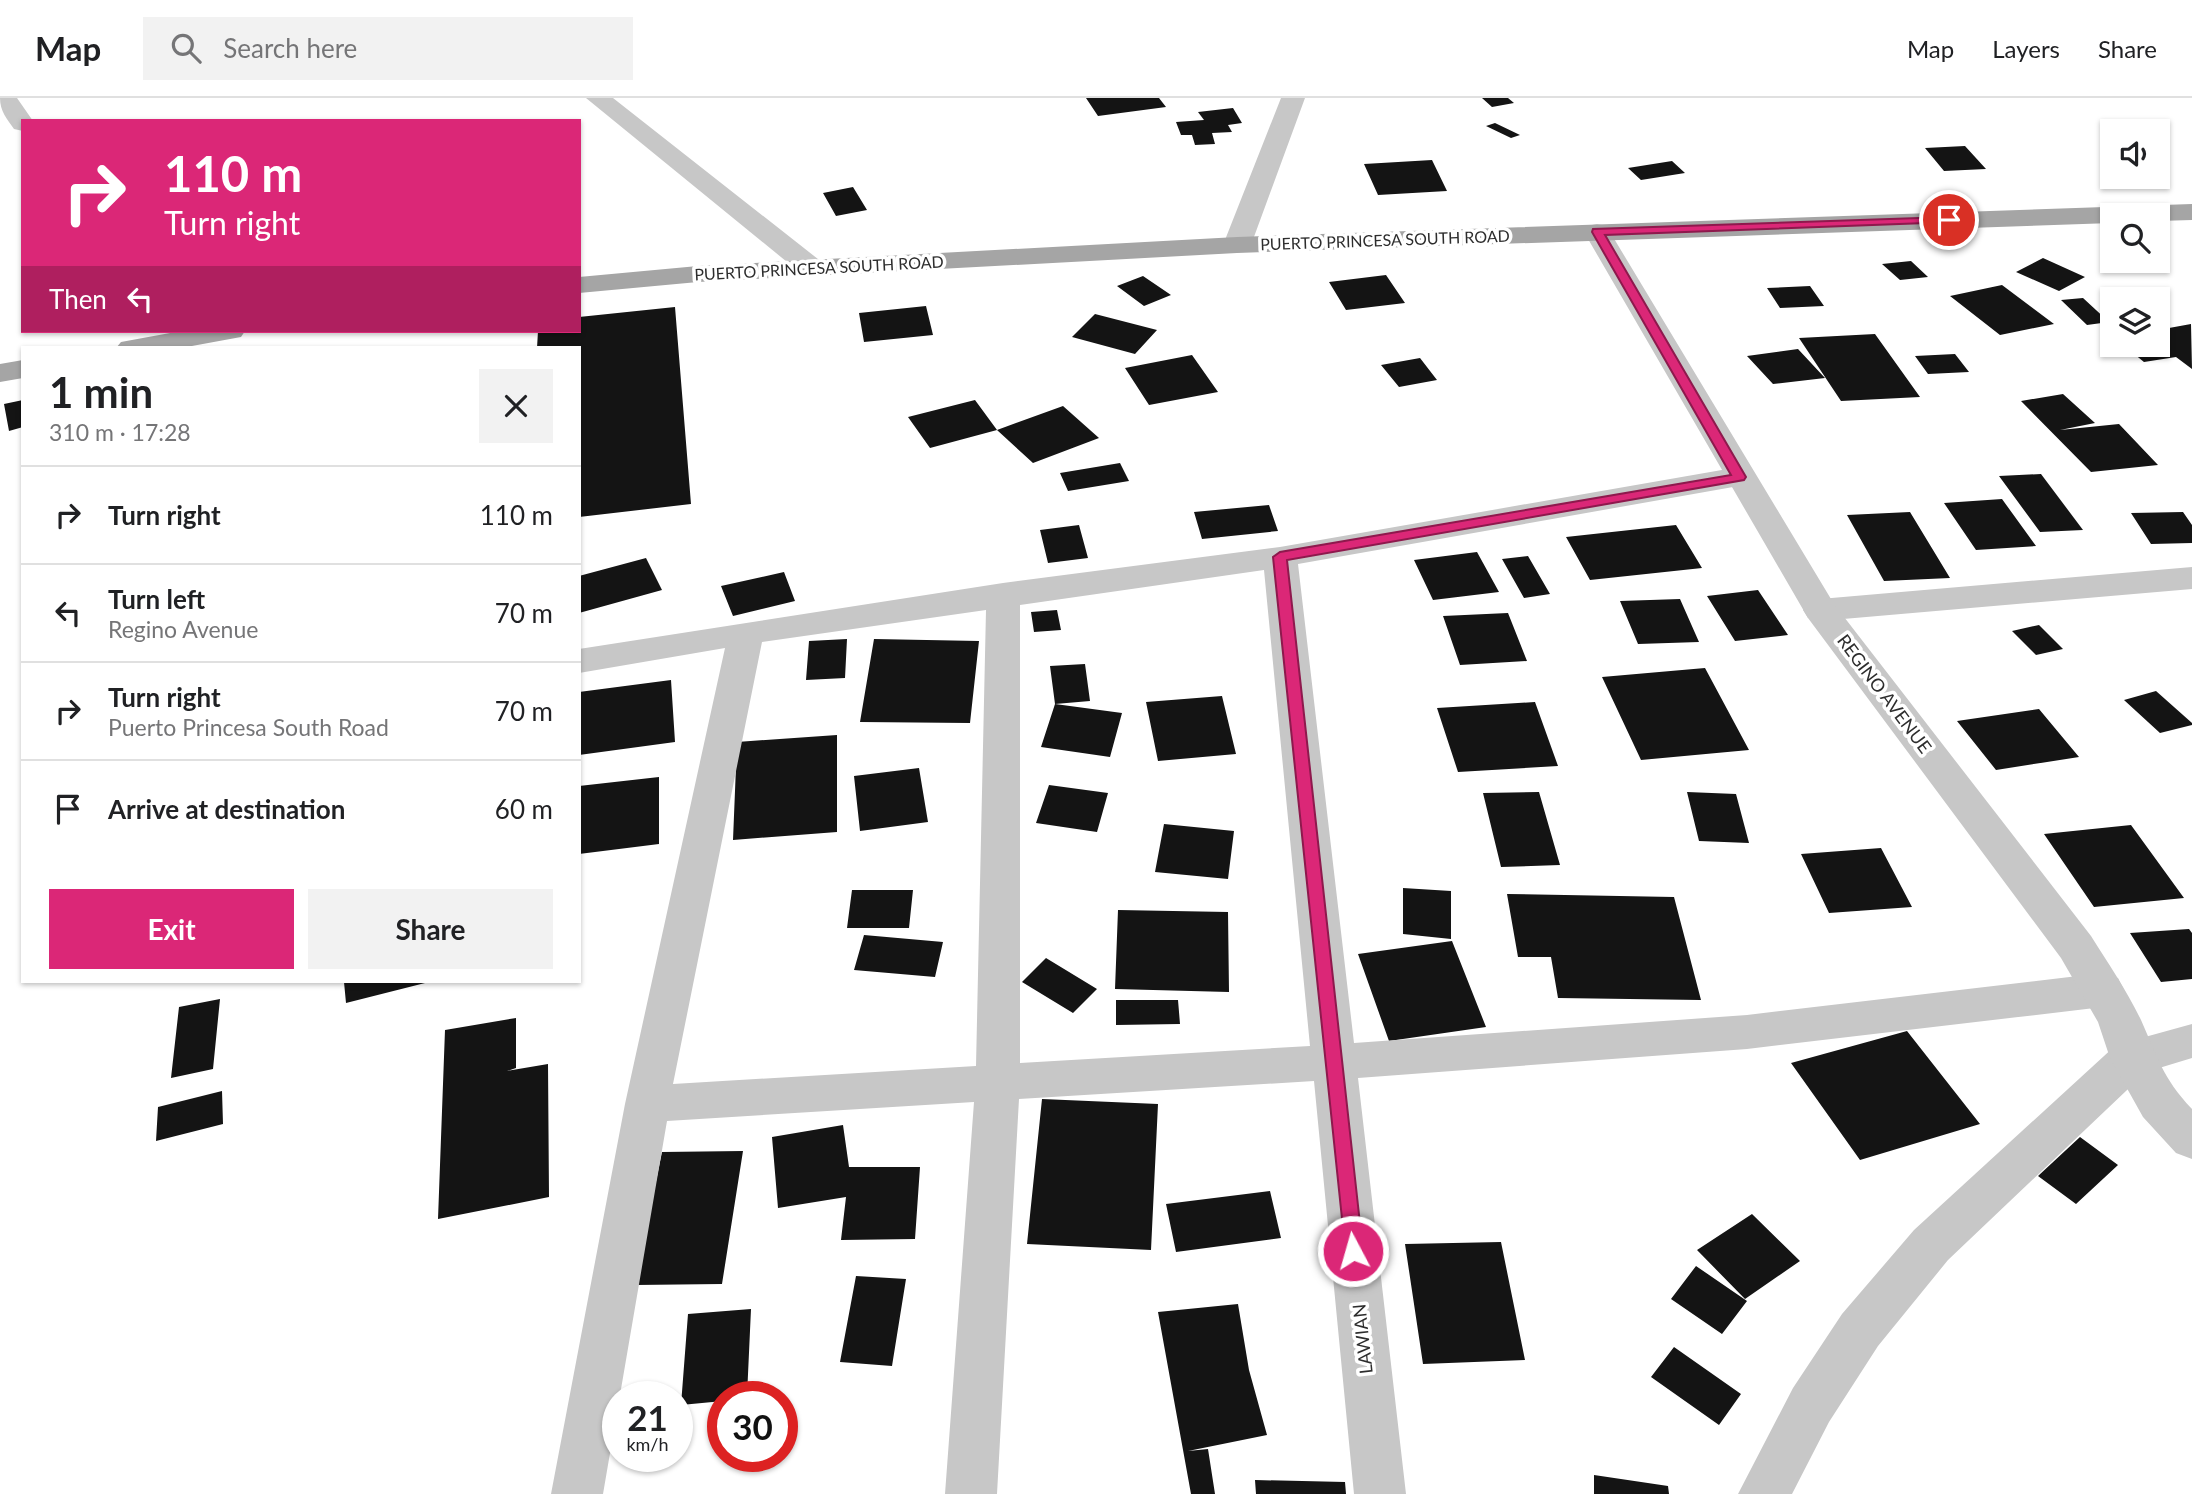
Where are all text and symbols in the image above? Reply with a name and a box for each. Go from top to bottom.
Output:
search box [143,17,633,80]
text: Map [35,28,101,68]
icon: search [167,29,205,67]
text: Search here [223,32,357,64]
text: Map [1907,34,1954,63]
text: Layers [1992,34,2060,63]
text: Share [2098,34,2157,63]
map controls [2100,119,2170,357]
button: sound [2100,119,2170,189]
text: 110 m [164,144,302,202]
icon: right [49,147,140,238]
pin [1919,190,1979,250]
icon: arrive [1930,201,1968,239]
text: Turn right [164,203,300,242]
button: search [2100,203,2170,273]
street label: PUERTO PRINCESA SOUTH ROAD [1260,226,1510,253]
street label: PUERTO PRINCESA SOUTH ROAD [694,251,944,284]
icon: left [121,280,159,318]
text: Then [49,283,107,315]
button: layers [2100,287,2170,357]
text: 1 min [49,367,153,417]
button: close [479,369,553,443]
text: 310 m · 17:28 [49,418,191,446]
icon: right [49,496,87,534]
text: Turn right [108,499,221,531]
text: 110 m [480,499,553,531]
text: Turn left [108,583,205,615]
icon: left [49,594,87,632]
text: 70 m [495,597,553,629]
text: Regino Avenue [108,615,258,643]
street label: REGINO AVENUE [1833,630,1937,757]
text: Turn right [108,681,221,713]
icon: right [49,692,87,730]
text: 70 m [495,695,553,727]
text: Puerto Princesa South Road [108,713,389,741]
icon: arrive [49,790,87,828]
text: Arrive at destination [108,793,345,825]
text: 60 m [495,793,553,825]
button: Exit [49,889,294,969]
button: Share [308,889,553,969]
position arrow [1316,1214,1390,1288]
street label: LAWIAN [1347,1303,1377,1375]
speed limit sign: 30 [707,1381,798,1472]
text: 21 [627,1396,668,1438]
text: km/h [626,1433,669,1455]

